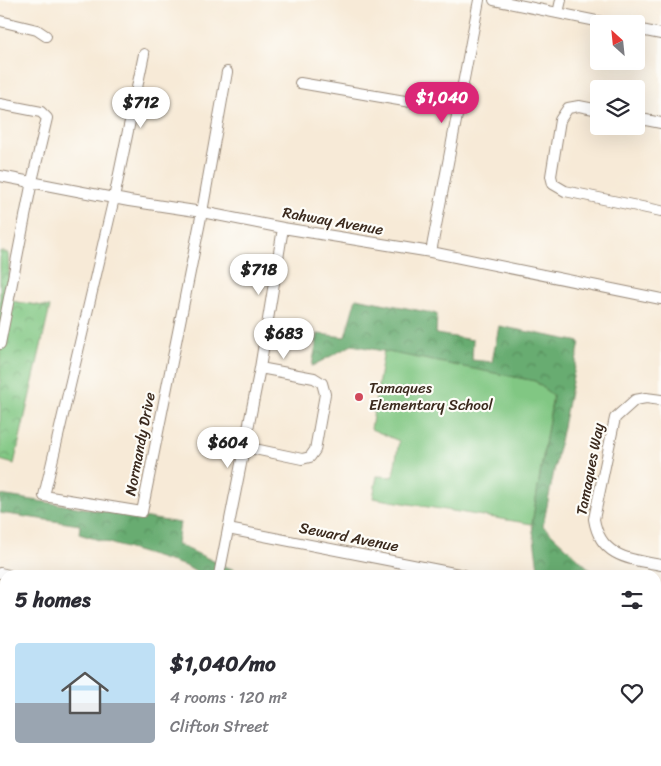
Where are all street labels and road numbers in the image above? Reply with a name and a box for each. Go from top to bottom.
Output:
street label: Rahway Avenue [281,199,386,243]
street label: Normandy Drive [117,390,163,498]
street label: Tamaques Way [568,420,612,517]
street label: Seward Avenue [297,515,401,559]

